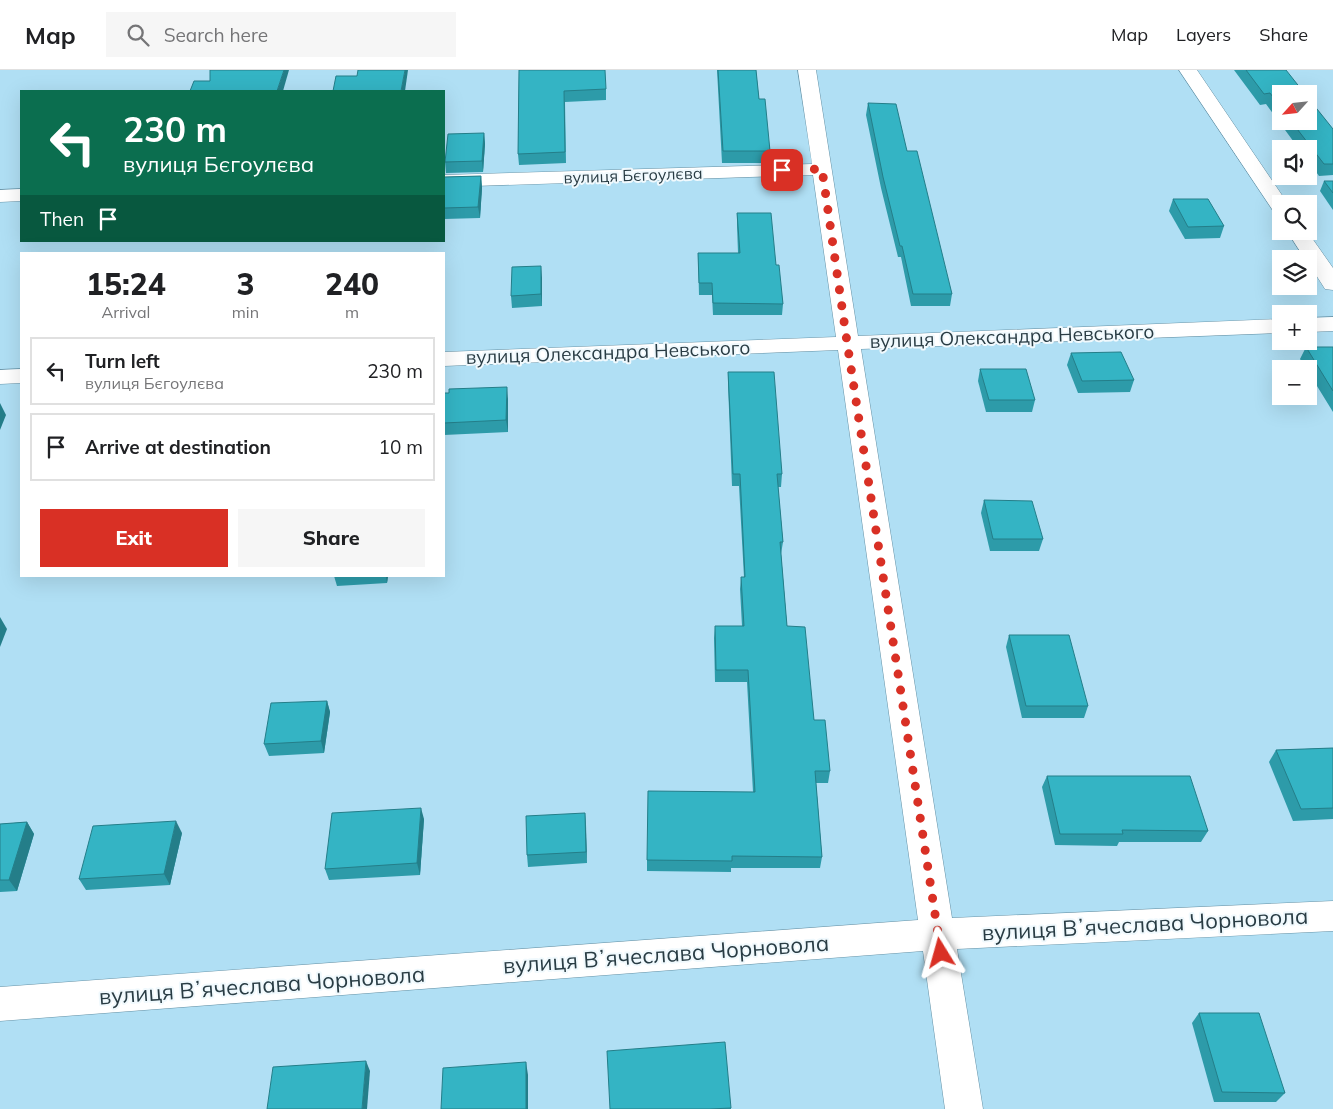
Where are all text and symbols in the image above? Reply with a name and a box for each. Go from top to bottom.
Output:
search box [106,12,456,57]
text: Map [25,20,76,50]
icon: search [124,21,152,49]
text: Search here [164,23,268,47]
text: Map [1111,23,1148,46]
text: Layers [1176,23,1231,46]
text: Share [1259,23,1308,46]
north arrow [1272,85,1318,130]
map controls [1272,85,1317,405]
text: 230 m [123,107,227,151]
icon: left [40,110,105,175]
button: sound [1272,140,1317,185]
pin [761,149,803,191]
text: вулиця Бєгоулєва [123,150,314,178]
icon: arrive [768,156,796,184]
street label: вулиця Бєгоулєва [563,163,703,187]
button: search [1272,195,1317,240]
icon: arrive [94,205,122,233]
text: Then [40,207,84,231]
button: layers [1272,250,1317,295]
text: 15:24 [86,265,166,303]
text: 3 [236,265,254,303]
text: 240 [325,265,379,303]
text: Arrival [101,302,150,322]
text: min [232,302,259,322]
text: m [345,302,359,322]
button: + [1272,305,1317,350]
street label: вулиця Олександра Невського [869,319,1155,353]
street label: вулиця Олександра Невського [465,335,751,369]
text: Turn left [85,349,160,373]
icon: left [42,357,70,385]
text: 230 m [367,359,423,383]
button: − [1272,360,1317,405]
text: вулиця Бєгоулєва [85,373,224,393]
icon: arrive [42,433,70,461]
text: Arrive at destination [85,435,271,459]
text: 10 m [379,435,423,459]
button: Exit [40,509,228,567]
button: Share [238,509,425,567]
street label: вулиця Вʼячеслава Чорновола [981,901,1309,947]
position arrow [914,926,966,978]
street label: вулиця Вʼячеслава Чорновола [502,929,830,979]
street label: вулиця Вʼячеслава Чорновола [98,960,426,1010]

